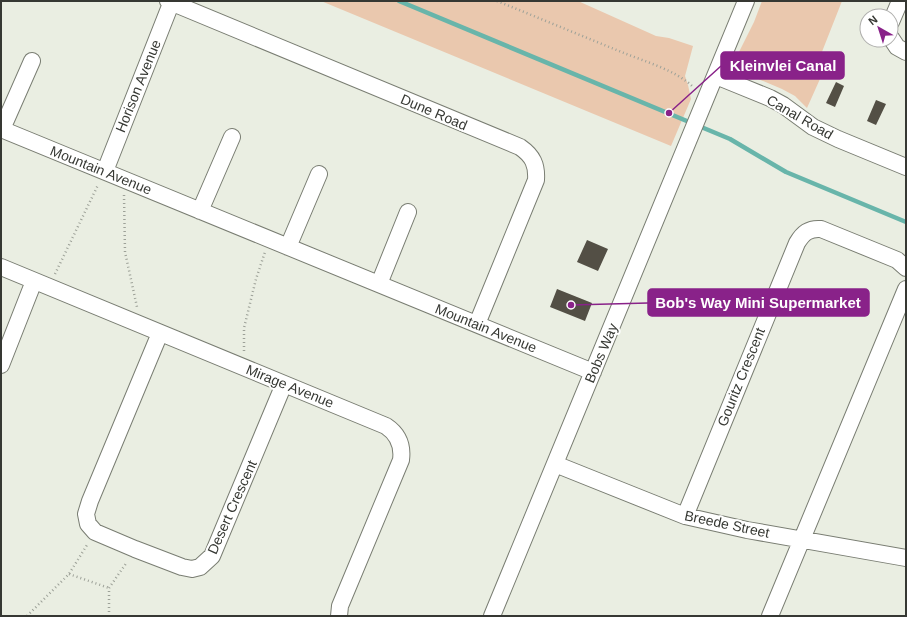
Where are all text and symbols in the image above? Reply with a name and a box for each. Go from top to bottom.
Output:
north arrow [859,8,899,48]
text: N [866,13,880,27]
street label: Horison Avenue [112,37,164,135]
callout: Kleinvlei Canal [721,52,844,79]
text: Kleinvlei Canal [730,57,836,74]
street label: Dune Road [398,91,470,133]
street label: Canal Road [764,92,836,142]
street label: Mountain Avenue [48,142,154,198]
callout: Bob's Way Mini Supermarket [648,289,869,316]
text: Bob's Way Mini Supermarket [655,294,861,311]
street label: Mountain Avenue [433,300,539,356]
street label: Bobs Way [581,321,621,385]
street label: Gouritz Crescent [714,325,768,429]
street label: Mirage Avenue [244,361,336,411]
street label: Desert Crescent [204,457,260,556]
street label: Breede Street [683,507,771,541]

